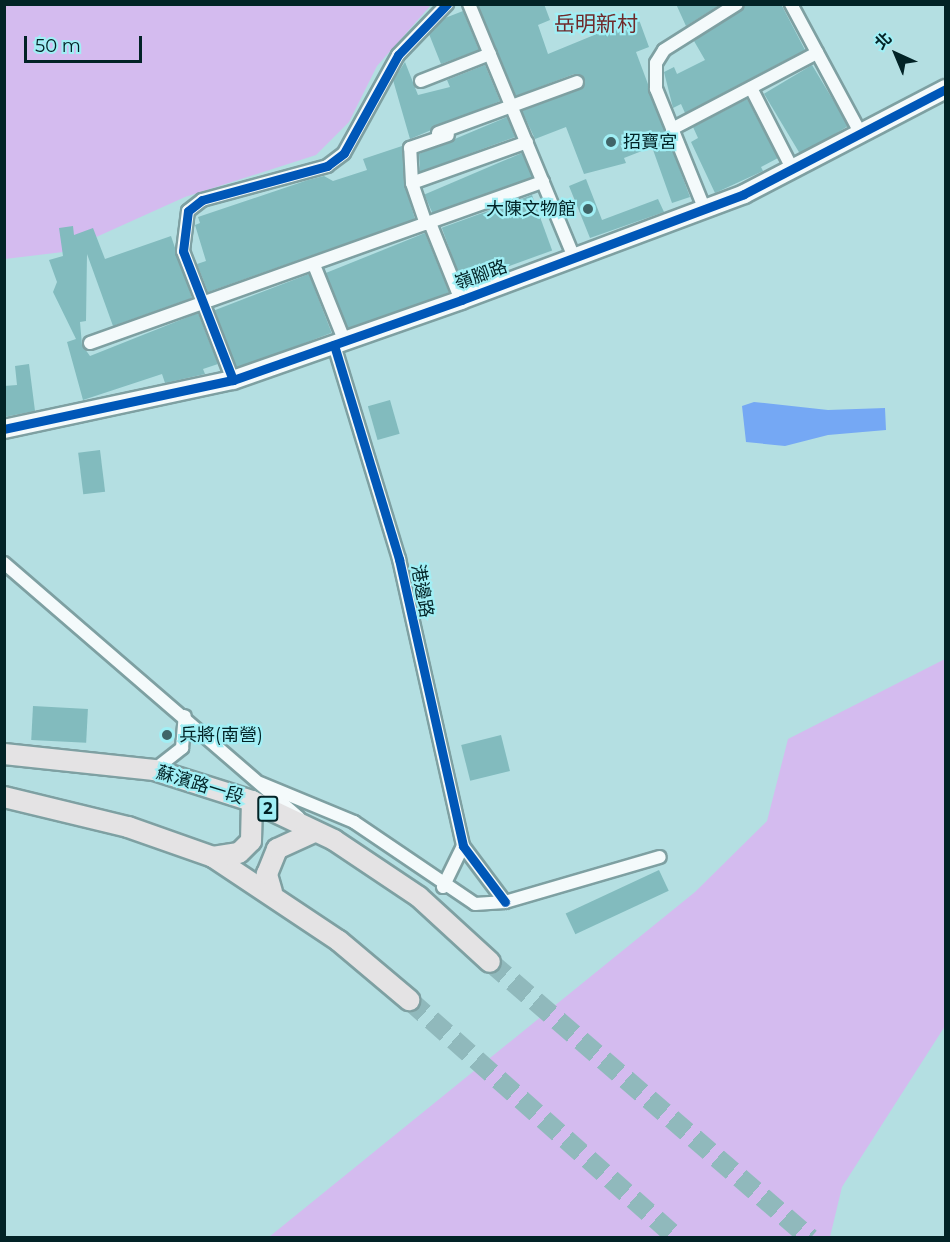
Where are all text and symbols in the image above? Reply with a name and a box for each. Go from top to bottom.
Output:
district label: 岳明新村 [554,11,638,37]
scale bar [27,24,146,62]
north arrow [866,24,926,84]
text: 北 [871,28,896,53]
text: 50 m [35,35,81,57]
place label: 招寶宮 [623,131,677,153]
marker: 招寶宮 [604,135,618,149]
place label: 大陳文物館 [486,198,576,220]
marker: 大陳文物館 [581,202,595,216]
street label: 嶺腳路 [452,256,510,294]
street label: 港邊路 [407,563,437,619]
place label: 兵將(南營) [179,724,263,746]
marker: 兵將(南營) [160,728,174,742]
street label: 蘇濱路一段 [154,762,246,808]
road number: 2 [256,796,280,822]

